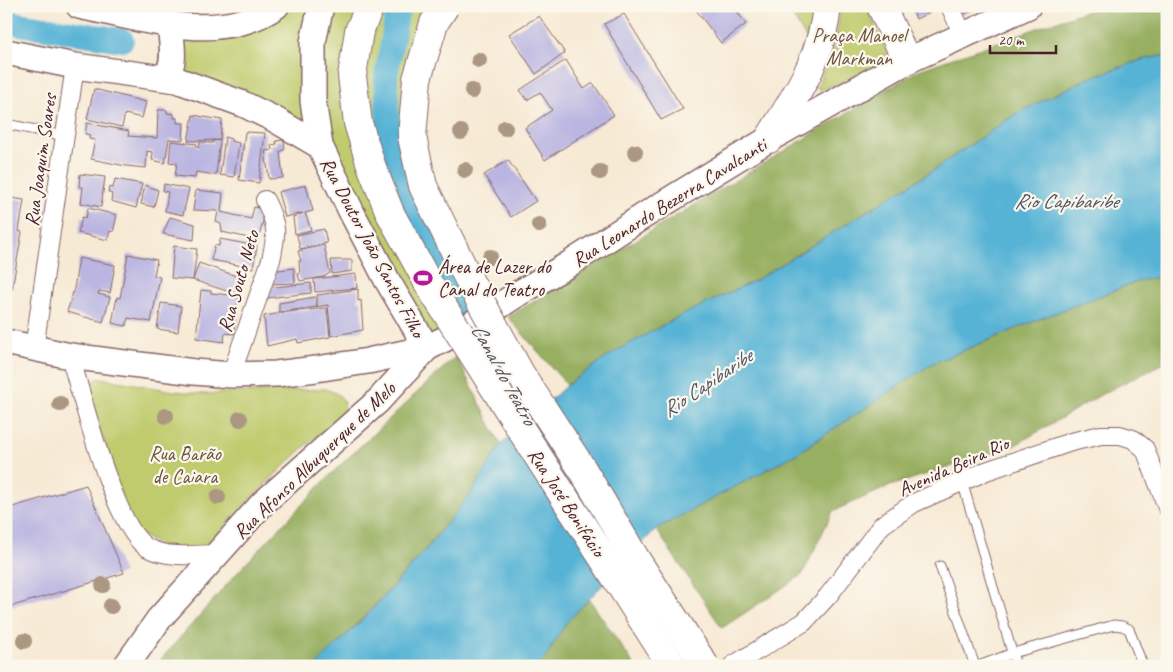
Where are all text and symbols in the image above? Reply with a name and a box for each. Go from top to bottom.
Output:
scale bar [990,22,1057,54]
park label: Praça Manoel Markman [812,23,910,71]
text: 20 m [998,31,1025,50]
street label: Rua Joaquim Soares [19,90,62,228]
street label: Rua Leonardo Bezerra Cavalcanti [567,131,773,272]
street label: Rua Doutor João Santos Filho [314,153,432,343]
water label: Rio Capibaribe [1014,188,1121,214]
street label: Rua Souto Neto [212,227,265,335]
place label: Área de Lazer do Canal do Teatro [438,254,552,302]
sports icon: Área de Lazer do Canal do Teatro [412,267,434,289]
water label: Canal do Teatro [466,319,544,431]
water label: Rio Capibaribe [657,342,760,423]
street label: Rua Afonso Albuquerque de Melo [228,376,401,544]
street label: Avenida Beira Rio [894,430,1014,502]
park label: Rua Barão de Caiara [149,441,222,489]
street label: Rua José Bonifácio [522,443,612,563]

